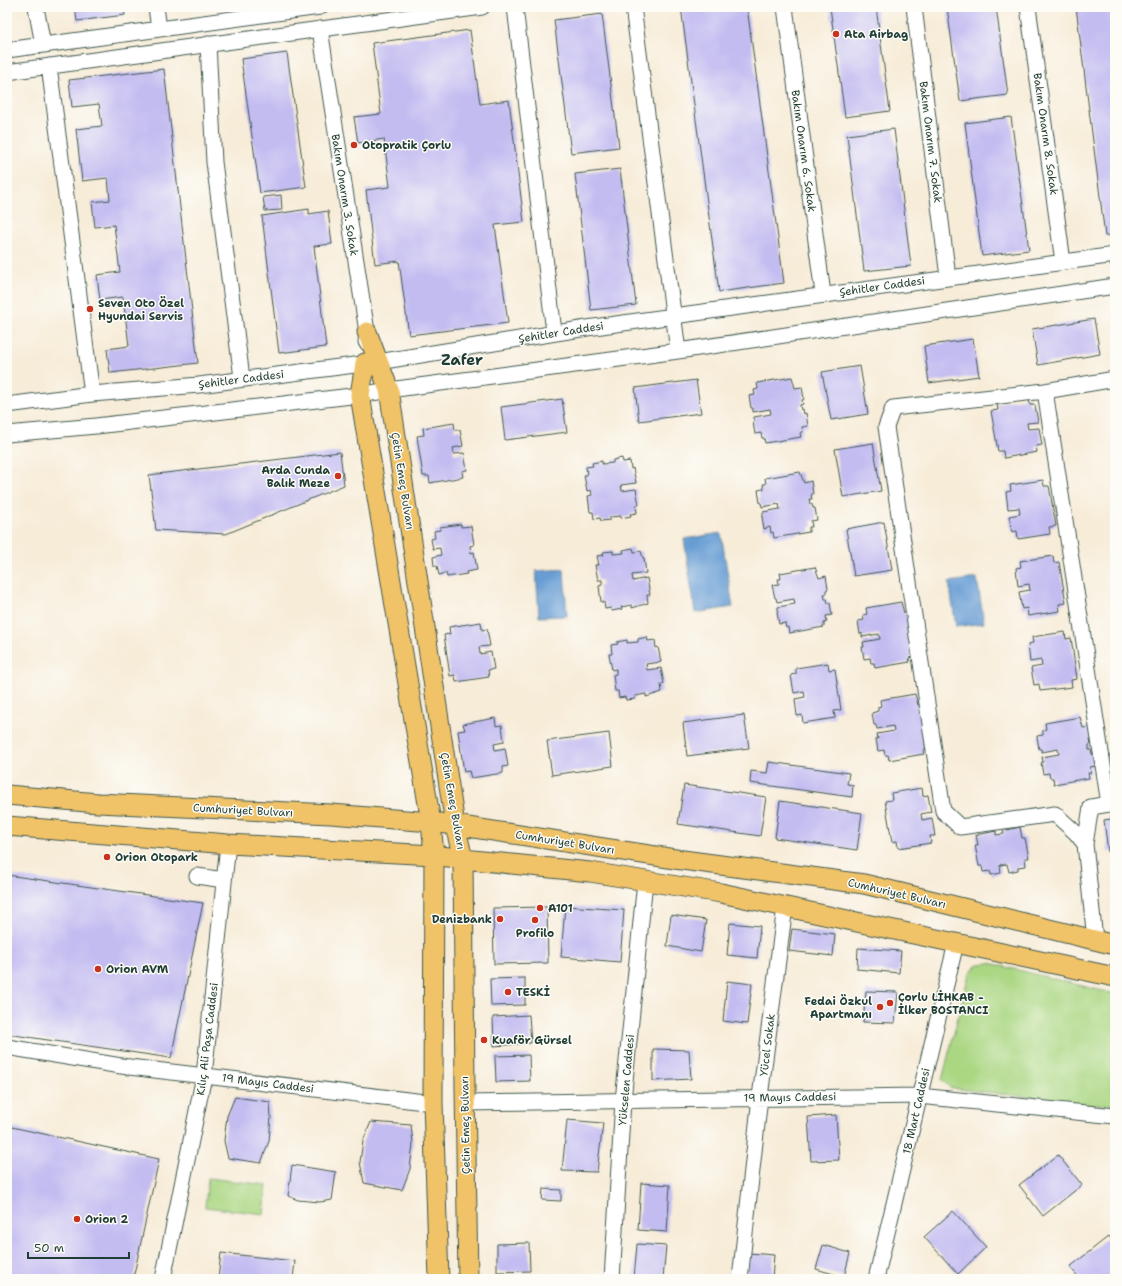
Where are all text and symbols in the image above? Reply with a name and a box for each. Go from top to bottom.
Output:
place label: Ata Airbag [844,27,908,42]
marker: Ata Airbag [831,29,841,39]
street label: Bakım Onarım 8. Sokak [1030,72,1061,196]
street label: Bakım Onarım 7. Sokak [916,80,945,204]
street label: Bakım Onarım 6. Sokak [788,89,820,213]
street label: Bakım Onarım 3. Sokak [327,133,362,257]
place label: Otopratik Çorlu [362,138,451,153]
marker: Otopratik Çorlu [349,140,359,150]
street label: Şehitler Caddesi [838,273,926,300]
place label: Seven Oto Özel Hyundai Servis [98,296,184,324]
marker: Seven Oto Özel Hyundai Servis [85,304,95,314]
street label: Şehitler Caddesi [517,318,605,347]
district label: Zafer [441,350,483,370]
street label: Şehitler Caddesi [197,367,285,392]
street label: Çetin Emeç Bulvarı [387,431,418,531]
place label: Arda Cunda Balık Meze [261,463,330,491]
marker: Arda Cunda Balık Meze [333,471,343,481]
street label: Çetin Emeç Bulvarı [437,751,468,851]
street label: Cumhuriyet Bulvarı [193,800,293,821]
street label: Cumhuriyet Bulvarı [514,827,616,858]
place label: Orion Otopark [115,850,198,865]
marker: Orion Otopark [102,852,112,862]
street label: Cumhuriyet Bulvarı [846,875,947,912]
place label: A101 [548,901,573,916]
marker: A101 [535,903,545,913]
place label: Denizbank [432,912,492,927]
marker: Denizbank [495,914,505,924]
marker: Profilo [530,915,540,925]
place label: Profilo [516,926,554,941]
place label: Orion AVM [106,962,169,977]
marker: Orion AVM [93,964,103,974]
street label: Kılıç Ali Paşa Caddesi [193,982,222,1096]
place label: TESKİ [516,984,550,1000]
marker: TESKİ [503,987,513,997]
place label: Çorlu LİHKAB - İlker BOSTANCI [898,989,988,1018]
place label: Fedai Özkul Apartmanı [805,994,872,1022]
marker: Çorlu LİHKAB - İlker BOSTANCI [885,998,895,1008]
marker: Fedai Özkul Apartmanı [875,1002,885,1012]
street label: Yücel Sokak [756,1013,779,1077]
place label: Kuaför Gürsel [492,1033,572,1048]
street label: Yükselen Caddesi [615,1034,638,1126]
marker: Kuaför Gürsel [479,1035,489,1045]
street label: 18 Mart Caddesi [899,1067,934,1156]
street label: 19 Mayıs Caddesi [221,1070,315,1097]
street label: Çetin Emeç Bulvarı [457,1076,474,1174]
street label: 19 Mayıs Caddesi [744,1089,836,1106]
place label: Orion 2 [85,1212,128,1227]
marker: Orion 2 [72,1214,82,1224]
scale bar [28,1234,129,1260]
text: 50 m [34,1240,64,1256]

